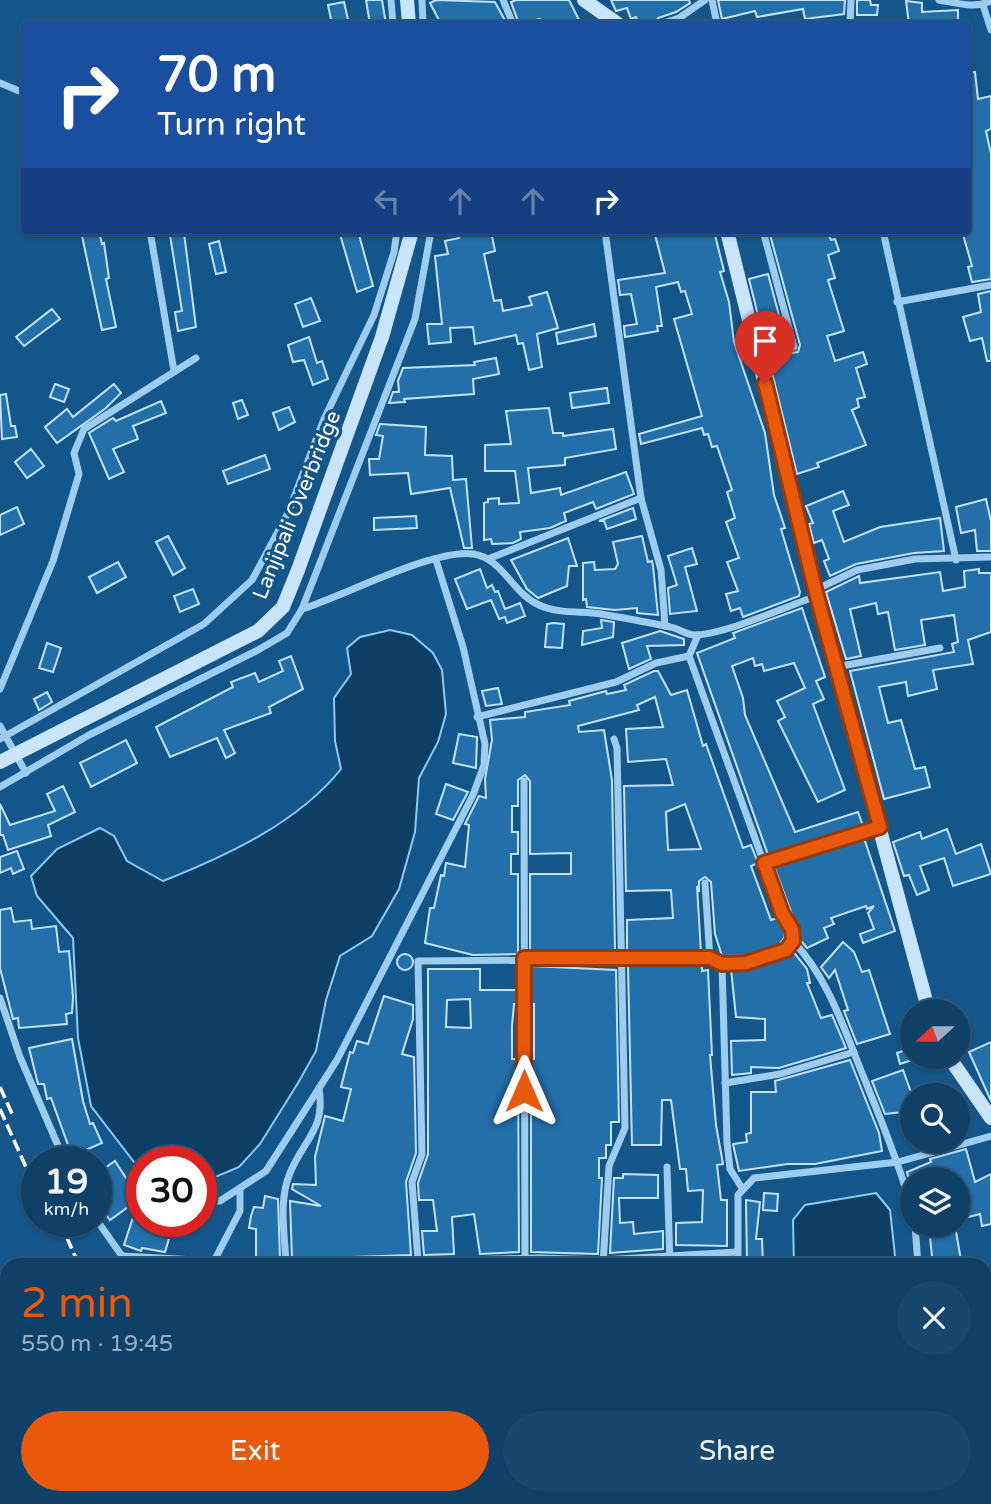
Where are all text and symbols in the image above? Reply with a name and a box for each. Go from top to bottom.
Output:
text: 70 m [157,46,276,105]
icon: right [42,49,133,140]
text: Turn right [157,106,306,144]
icon: left [368,182,406,220]
icon: ahead [441,182,479,220]
icon: ahead [514,182,552,220]
icon: right [587,182,625,220]
pin [735,311,795,383]
icon: arrive [746,322,784,360]
street label: Lanjipali Overbridge [248,407,346,603]
north arrow [900,999,970,1069]
map controls [900,999,970,1237]
position arrow [487,1054,561,1128]
button: search [900,1083,970,1153]
speed limit sign: 30 [126,1146,217,1237]
text: 19 [45,1161,88,1203]
button: layers [900,1167,970,1237]
text: km/h [44,1198,89,1220]
text: 2 min [21,1278,133,1329]
button: close [897,1281,971,1355]
text: 550 m · 19:45 [21,1330,173,1358]
button: Exit [21,1411,489,1491]
button: Share [503,1411,971,1491]

